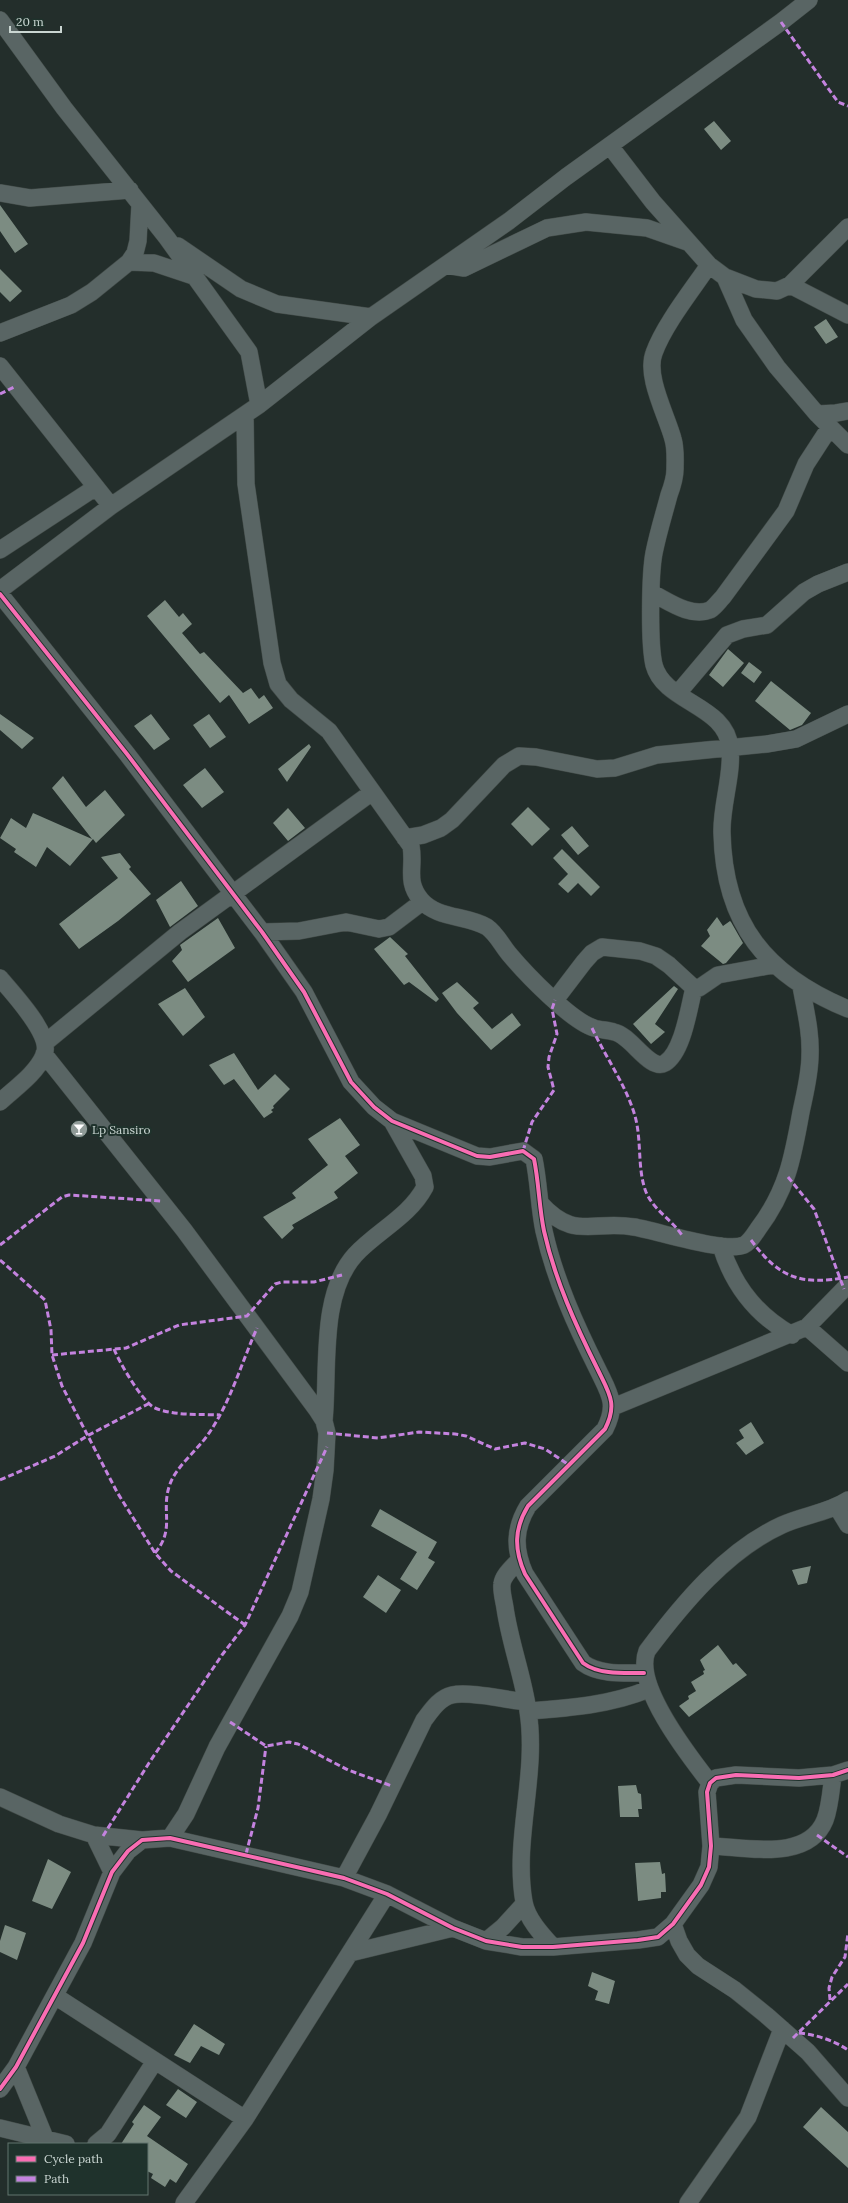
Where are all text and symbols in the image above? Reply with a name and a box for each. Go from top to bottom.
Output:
scale bar [10,8,61,34]
text: 20 m [16,14,44,29]
bar icon: Lp Sansiro [69,1119,89,1139]
place label: Lp Sansiro [92,1122,151,1137]
legend [8,2143,148,2195]
text: Cycle path [44,2151,103,2166]
text: Path [44,2171,69,2186]

